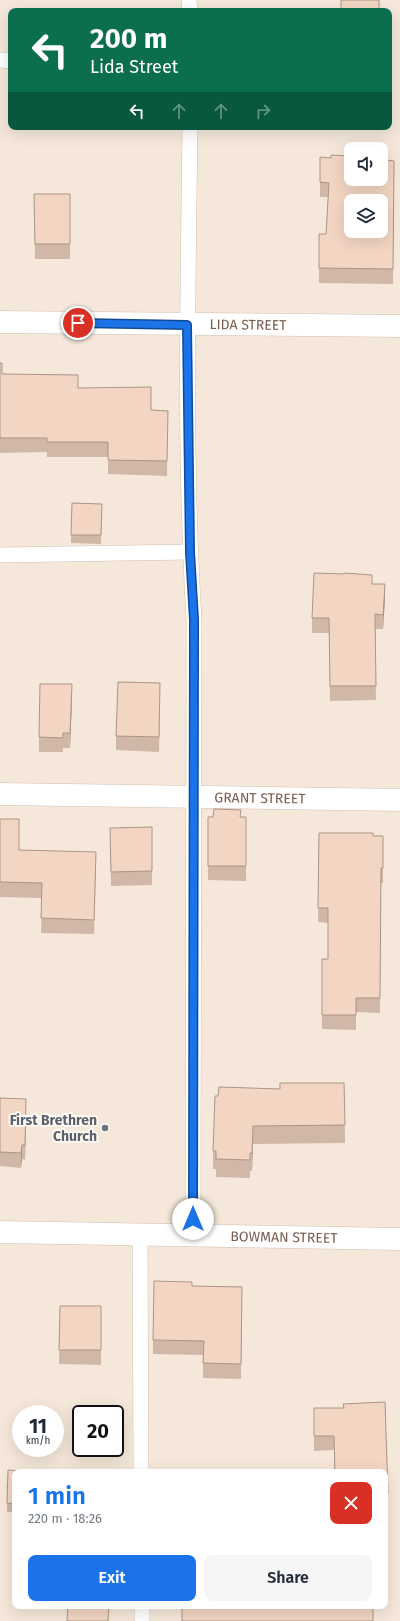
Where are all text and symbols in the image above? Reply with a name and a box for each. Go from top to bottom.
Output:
text: 200 m [90,22,168,55]
icon: left [24,24,76,76]
text: Lida Street [90,56,178,78]
icon: left [126,100,148,122]
icon: ahead [168,100,190,122]
icon: ahead [210,100,232,122]
icon: right [252,100,274,122]
map controls [344,142,388,238]
button: sound [344,142,388,186]
button: layers [344,194,388,238]
pin [61,306,95,340]
icon: arrive [67,312,89,334]
street label: LIDA STREET [209,316,287,333]
street label: GRANT STREET [214,789,306,807]
place label: First Brethren Church [10,1112,97,1145]
marker: First Brethren Church [100,1123,110,1133]
position arrow [172,1198,214,1240]
street label: BOWMAN STREET [230,1228,339,1246]
speed limit sign: 20 [72,1405,124,1457]
text: 11 [29,1414,47,1438]
text: km/h [26,1435,50,1447]
text: 1 min [28,1482,86,1510]
button: close [330,1482,372,1524]
text: 220 m · 18:26 [28,1511,102,1526]
button: Exit [28,1555,196,1601]
button: Share [204,1555,372,1601]

